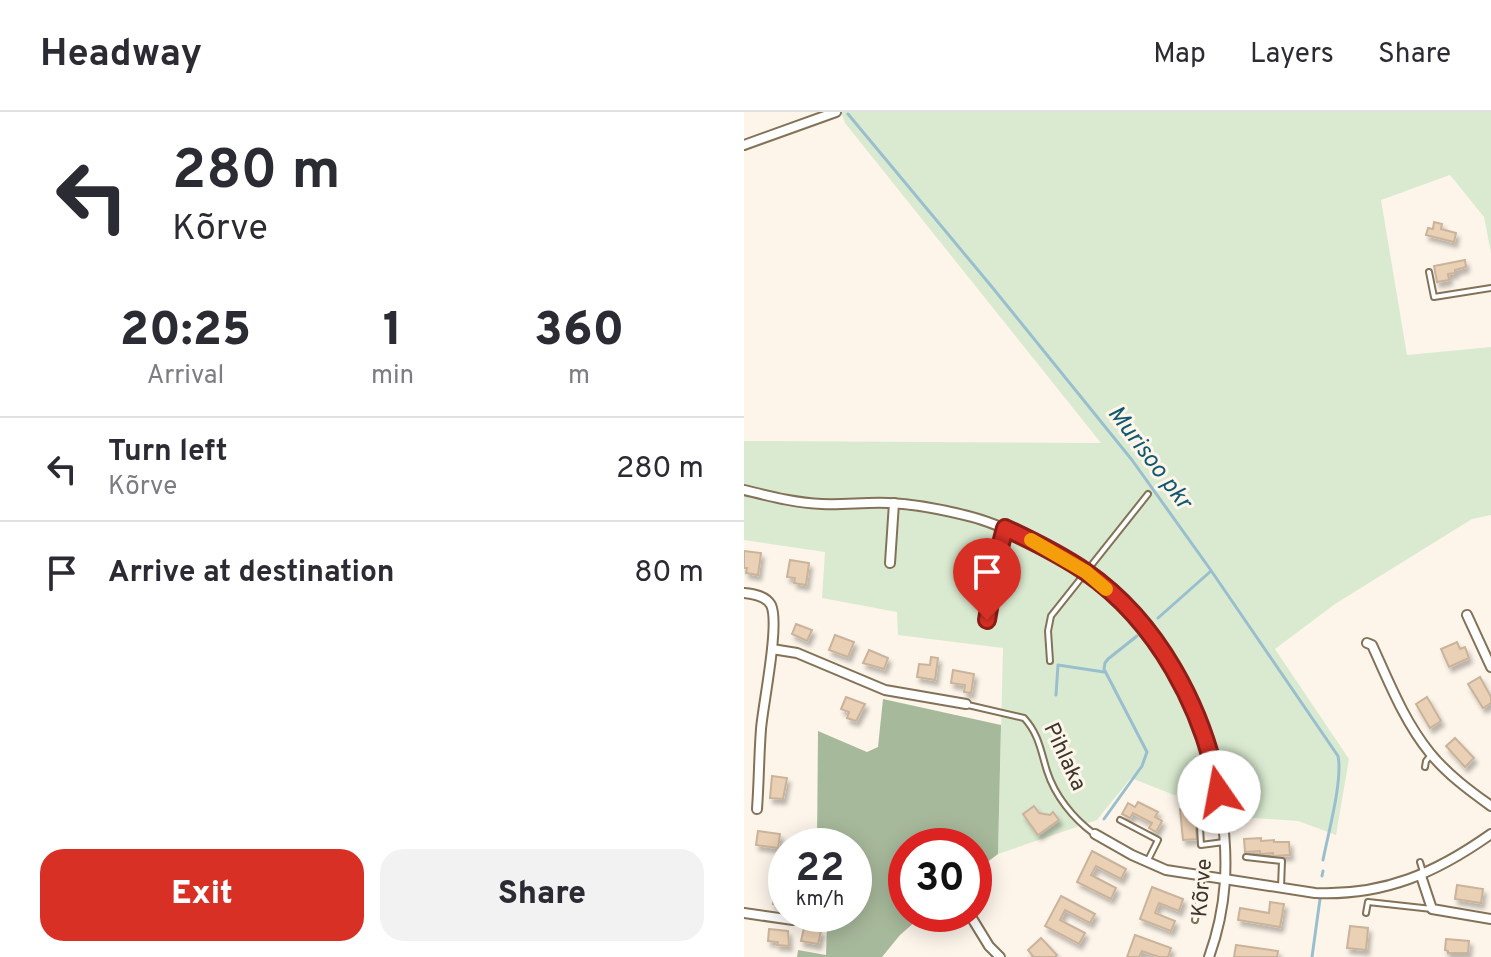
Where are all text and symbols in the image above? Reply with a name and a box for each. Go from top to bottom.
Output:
text: Headway [40,31,202,80]
text: Map [1153,37,1206,73]
text: Layers [1250,37,1334,73]
text: Share [1378,37,1451,73]
text: 280 m [172,138,340,208]
icon: left [40,144,144,248]
text: Kõrve [172,207,268,253]
text: 20:25 [120,302,251,362]
text: 1 [383,302,402,362]
text: 360 [534,302,624,362]
text: Arrival [147,360,224,393]
text: min [371,360,414,393]
text: m [568,360,590,393]
water label: Murisoo pkr [1100,400,1199,517]
text: Turn left [108,434,228,471]
icon: left [40,447,84,491]
text: 280 m [616,451,704,488]
text: Kõrve [108,471,177,504]
pin [953,538,1021,620]
icon: arrive [965,550,1009,594]
icon: arrive [40,551,84,595]
text: Arrive at destination [108,555,394,592]
text: 80 m [634,555,704,592]
street label: Pihlaka [1037,719,1091,795]
position arrow [1177,750,1261,834]
speed limit sign: 30 [888,828,992,932]
text: 22 [796,845,844,895]
button: Exit [40,849,364,941]
button: Share [380,849,704,941]
street label: Kõrve [1187,858,1219,918]
text: km/h [796,887,844,913]

